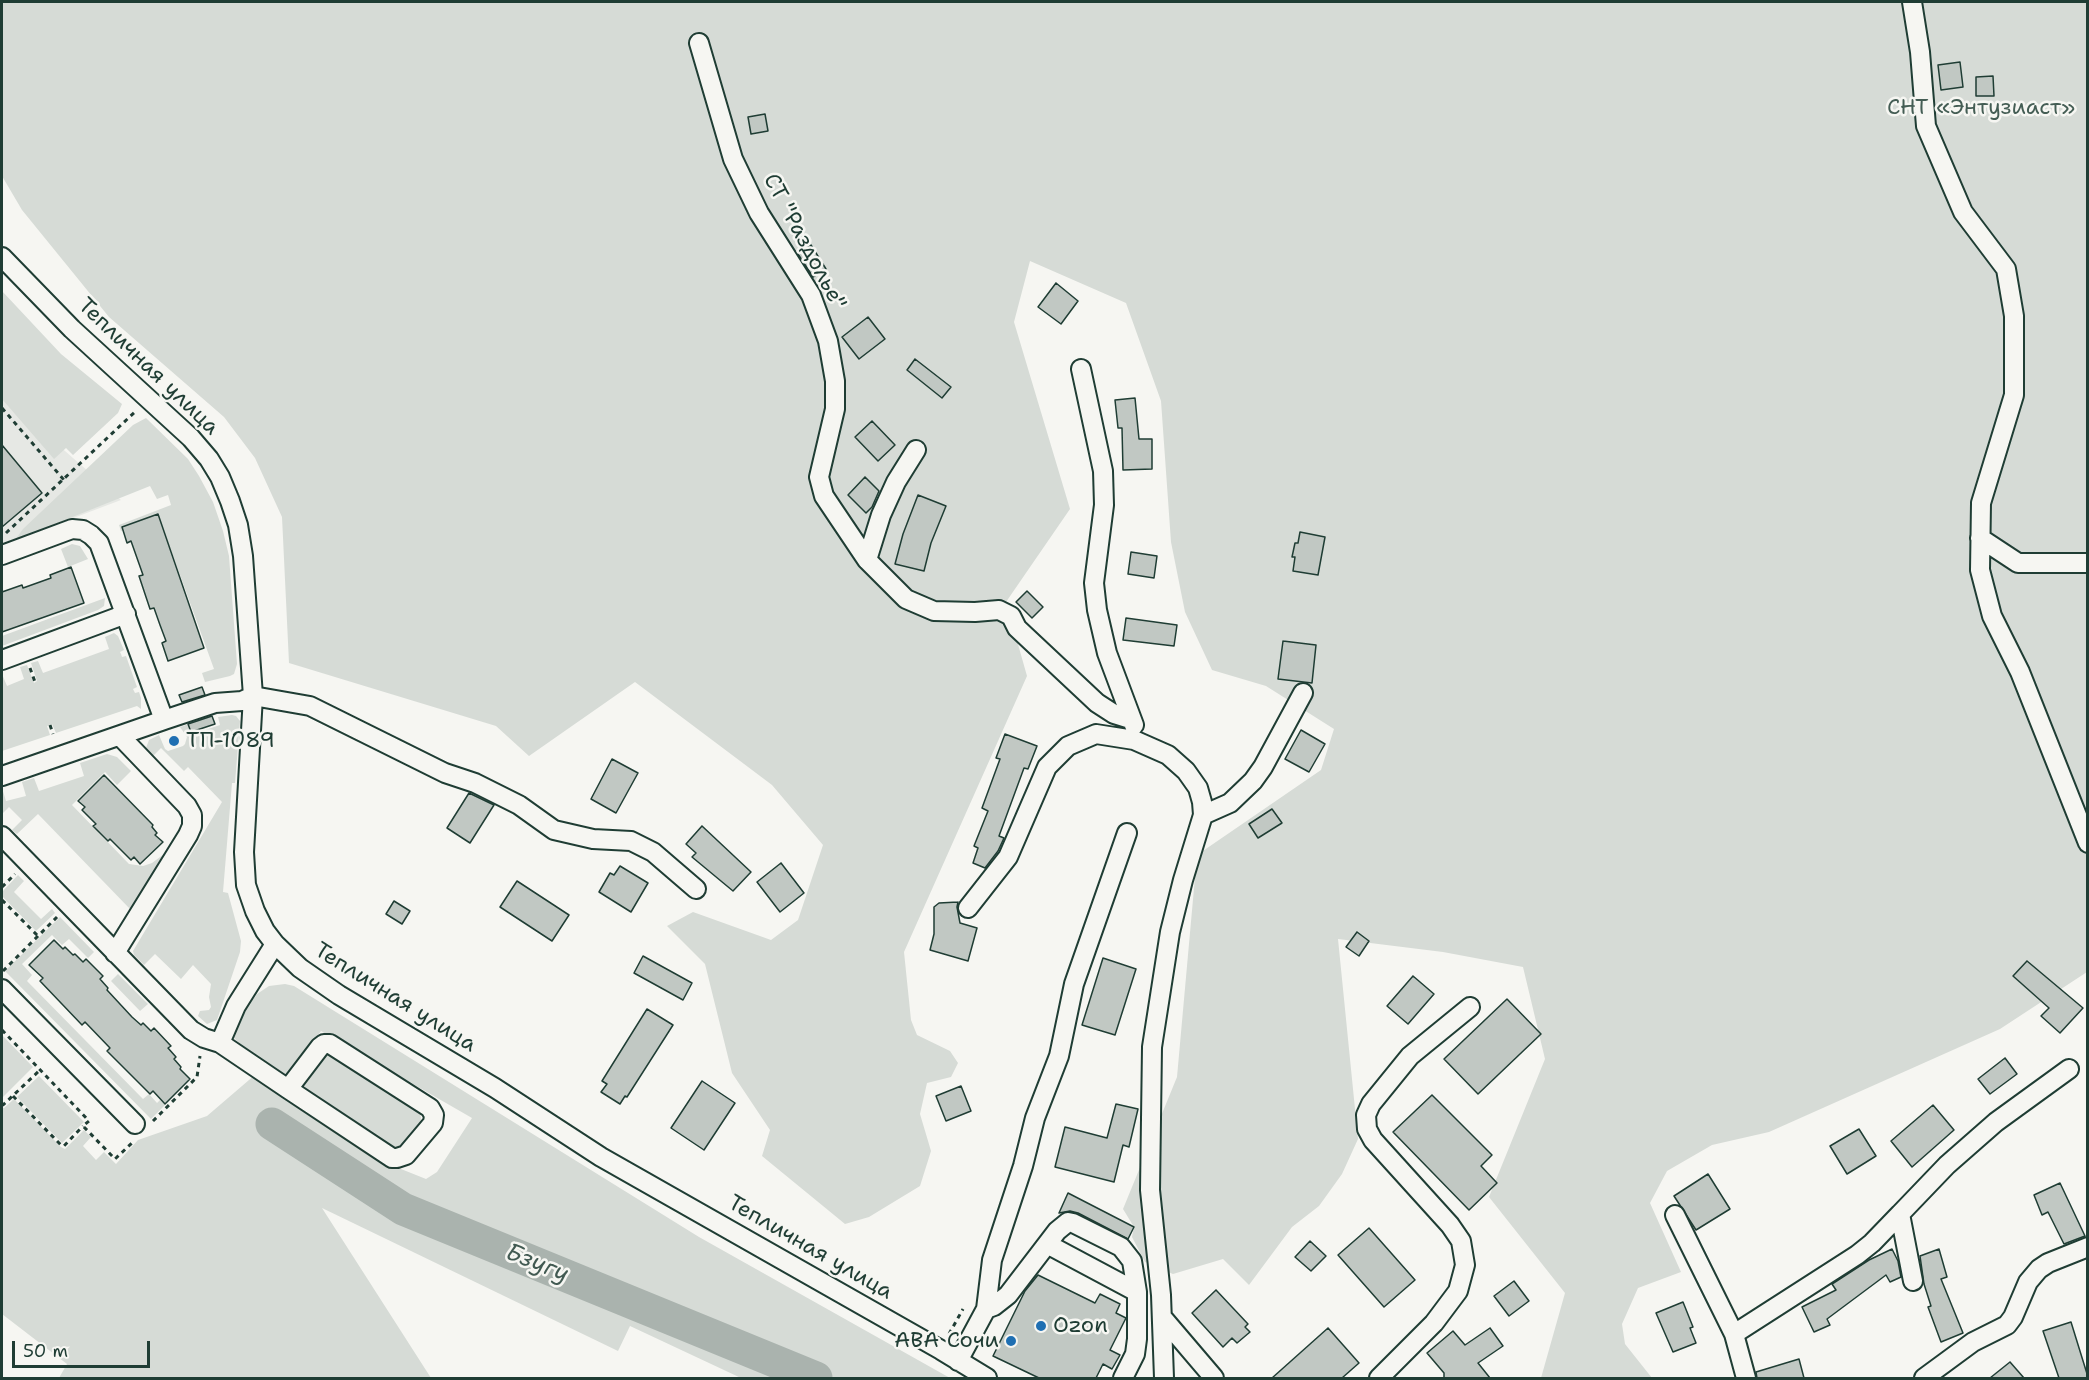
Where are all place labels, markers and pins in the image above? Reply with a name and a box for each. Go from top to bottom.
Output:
place label: ТП-1089 [186,728,275,754]
marker: ТП-1089 [167,734,181,748]
place label: Ozon [1053,1313,1108,1339]
marker: Ozon [1034,1319,1048,1333]
place label: АВА Сочи [894,1328,999,1354]
marker: АВА Сочи [1004,1334,1018,1348]

